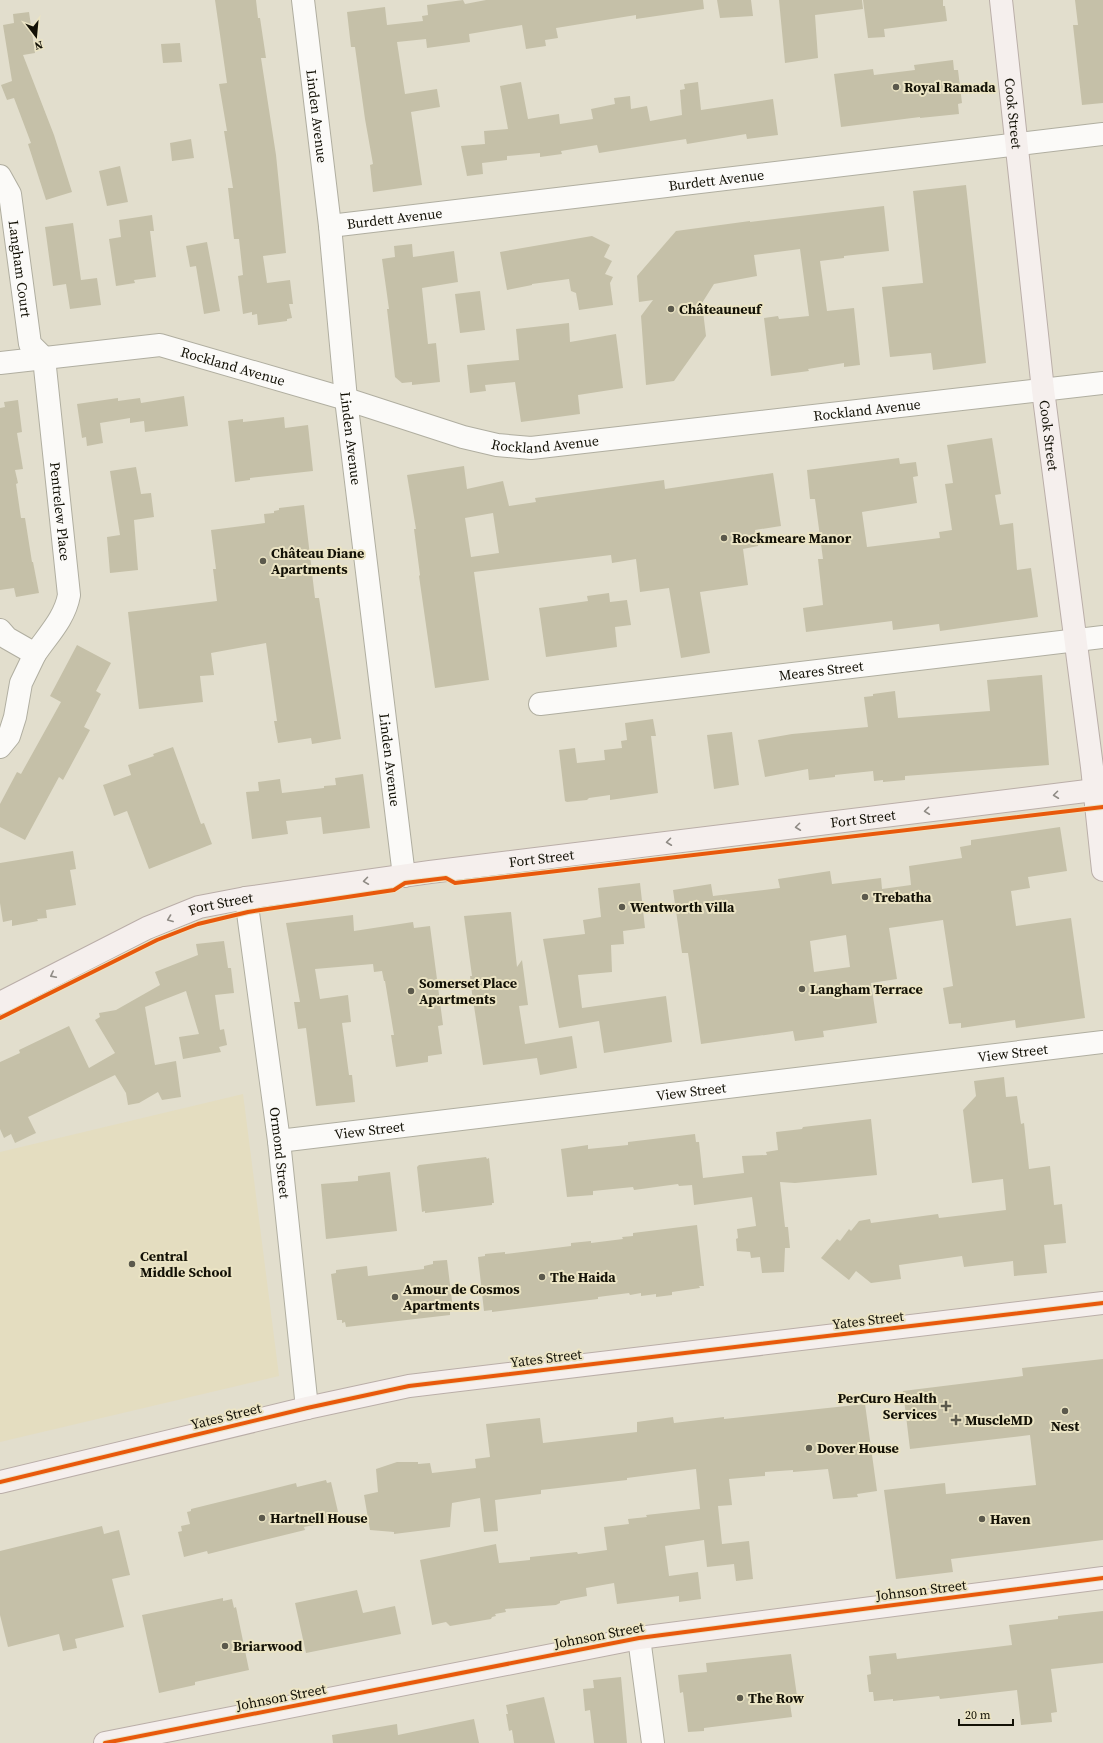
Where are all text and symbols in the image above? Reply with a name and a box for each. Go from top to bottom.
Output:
north arrow [16,16,56,56]
text: N [33,37,45,53]
street label: Linden Avenue [301,68,332,164]
place label: Royal Ramada [904,77,996,97]
street label: Cook Street [999,77,1027,150]
marker: Royal Ramada [891,82,901,92]
street label: Burdett Avenue [667,164,765,196]
street label: Burdett Avenue [346,203,443,234]
street label: Langham Court [4,219,36,319]
place label: Châteauneuf [679,299,763,319]
marker: Châteauneuf [666,304,676,314]
street label: Rockland Avenue [178,342,288,391]
street label: Linden Avenue [335,391,366,486]
street label: Rockland Avenue [812,394,922,426]
street label: Cook Street [1034,399,1063,472]
street label: Rockland Avenue [489,430,600,458]
street label: Pentrelew Place [45,461,75,562]
place label: Rockmeare Manor [732,528,852,548]
marker: Rockmeare Manor [719,533,729,543]
place label: Château Diane Apartments [271,543,364,579]
marker: Château Diane Apartments [258,556,268,566]
street label: Meares Street [778,656,865,686]
street label: Linden Avenue [374,712,405,808]
one-way arrow [1053,790,1059,799]
street label: Fort Street [829,805,897,833]
one-way arrow [924,806,930,815]
one-way arrow [795,822,801,831]
one-way arrow [666,838,672,847]
street label: Fort Street [508,844,576,872]
one-way arrow [363,876,369,885]
street label: Fort Street [185,887,255,920]
place label: Trebatha [873,887,932,907]
marker: Trebatha [860,892,870,902]
place label: Wentworth Villa [630,897,735,917]
marker: Wentworth Villa [617,902,627,912]
one-way arrow [166,914,173,922]
one-way arrow [50,971,57,978]
place label: Somerset Place Apartments [419,973,517,1009]
place label: Langham Terrace [810,979,923,999]
marker: Langham Terrace [797,984,807,994]
marker: Somerset Place Apartments [406,986,416,996]
street label: View Street [977,1039,1049,1067]
street label: View Street [655,1077,728,1106]
street label: Ormond Street [264,1106,295,1200]
street label: View Street [333,1116,406,1144]
place label: Central Middle School [140,1246,232,1282]
marker: Central Middle School [127,1259,137,1269]
place label: The Haida [550,1267,616,1287]
marker: The Haida [537,1272,547,1282]
place label: Amour de Cosmos Apartments [403,1279,520,1315]
marker: Amour de Cosmos Apartments [390,1292,400,1302]
street label: Yates Street [831,1306,905,1334]
street label: Yates Street [509,1344,583,1372]
place label: PerCuro Health Services [838,1388,938,1424]
street label: Yates Street [189,1397,264,1434]
marker: PerCuro Health Services [940,1400,952,1412]
marker: Nest [1060,1406,1070,1416]
place label: MuscleMD [965,1410,1033,1430]
marker: MuscleMD [950,1414,962,1426]
place label: Nest [1051,1416,1080,1436]
place label: Dover House [817,1438,899,1458]
marker: Dover House [804,1443,814,1453]
place label: Hartnell House [270,1508,368,1528]
place label: Haven [990,1509,1031,1529]
marker: Hartnell House [257,1513,267,1523]
marker: Haven [977,1514,987,1524]
street label: Johnson Street [874,1574,968,1606]
street label: Johnson Street [551,1616,646,1654]
place label: Briarwood [233,1636,303,1656]
marker: Briarwood [220,1641,230,1651]
street label: Johnson Street [233,1678,328,1716]
place label: The Row [748,1688,804,1708]
marker: The Row [735,1693,745,1703]
scale bar [959,1701,1013,1727]
text: 20 m [965,1707,991,1723]

